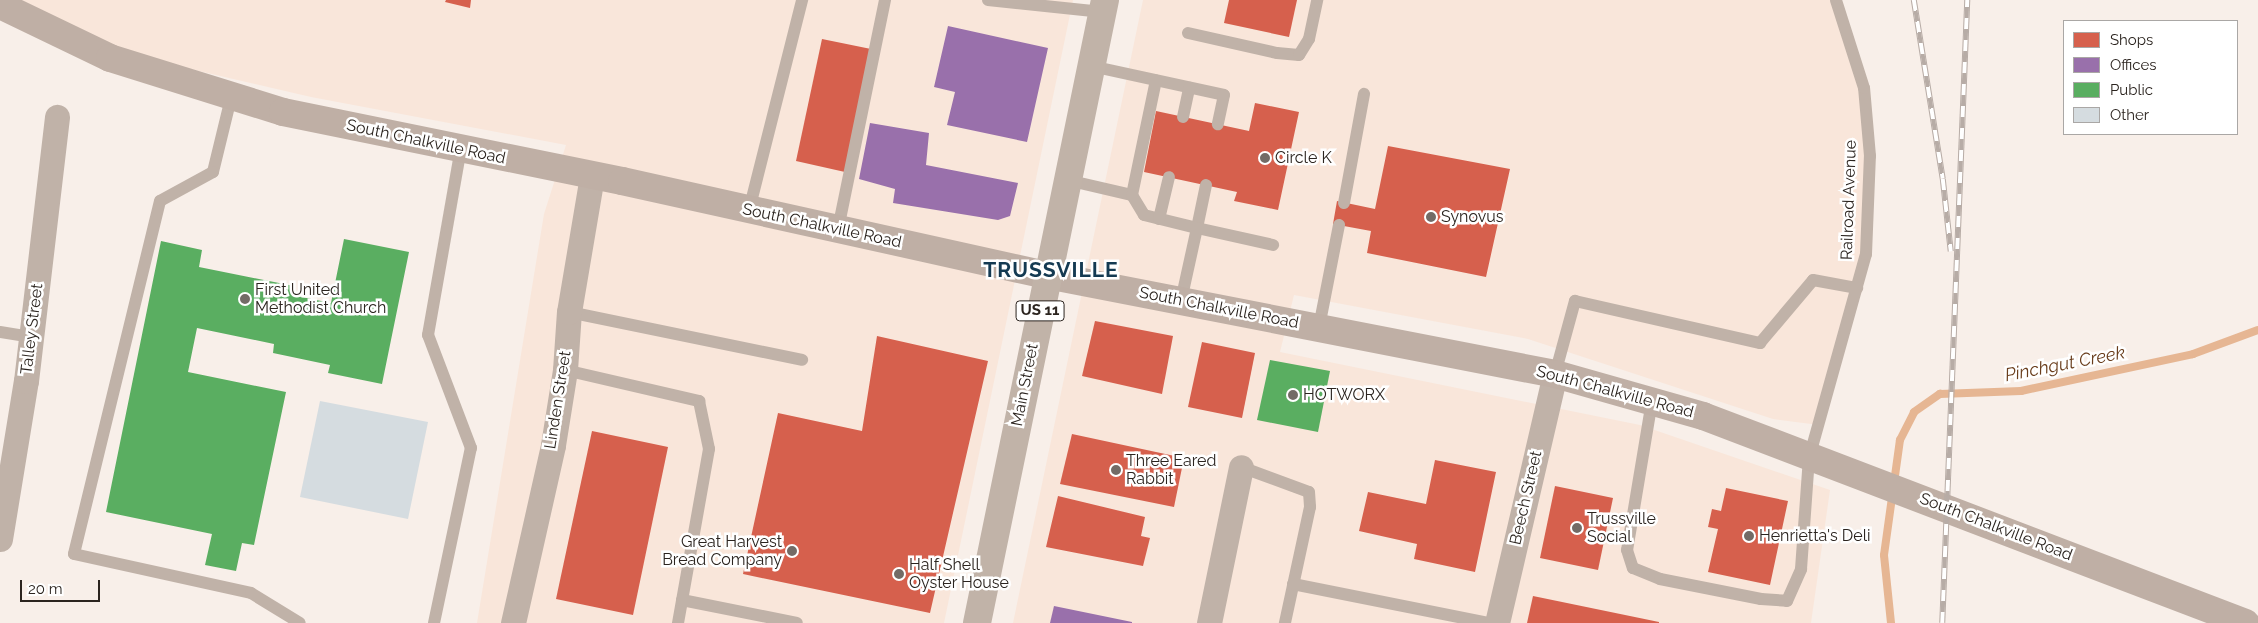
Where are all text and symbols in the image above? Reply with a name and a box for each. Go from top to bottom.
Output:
legend [2063,20,2238,135]
text: Shops [2110,31,2153,49]
text: Offices [2110,56,2157,74]
text: Public [2110,81,2153,99]
text: Other [2110,106,2149,124]
street label: South Chalkville Road [345,116,507,168]
street label: Railroad Avenue [1837,139,1861,261]
place label: Circle K [1275,148,1332,168]
marker: Circle K [1259,152,1271,164]
street label: South Chalkville Road [741,200,903,252]
place label: Synovus [1441,207,1503,227]
marker: Synovus [1425,211,1437,223]
district label: TRUSSVILLE [982,257,1120,283]
place label: First United Methodist Church [255,280,386,318]
street label: Talley Street [17,282,47,376]
street label: South Chalkville Road [1138,283,1300,333]
marker: First United Methodist Church [239,293,251,305]
road number: US 11 [1015,298,1065,324]
street label: Main Street [1008,342,1042,428]
water label: Pinchgut Creek [2003,342,2127,386]
street label: Linden Street [541,349,575,451]
street label: South Chalkville Road [1534,362,1696,422]
place label: HOTWORX [1303,385,1385,405]
marker: HOTWORX [1287,389,1299,401]
street label: Beech Street [1506,449,1546,547]
place label: Three Eared Rabbit [1126,451,1216,489]
marker: Three Eared Rabbit [1110,464,1122,476]
street label: South Chalkville Road [1917,489,2075,565]
place label: Trussville Social [1587,509,1656,547]
marker: Trussville Social [1571,522,1583,534]
place label: Henrietta's Deli [1759,526,1871,546]
marker: Henrietta's Deli [1743,530,1755,542]
place label: Great Harvest Bread Company [662,532,782,570]
marker: Great Harvest Bread Company [786,545,798,557]
place label: Half Shell Oyster House [909,555,1009,593]
marker: Half Shell Oyster House [893,568,905,580]
scale bar [22,570,102,602]
text: 20 m [28,580,63,598]

